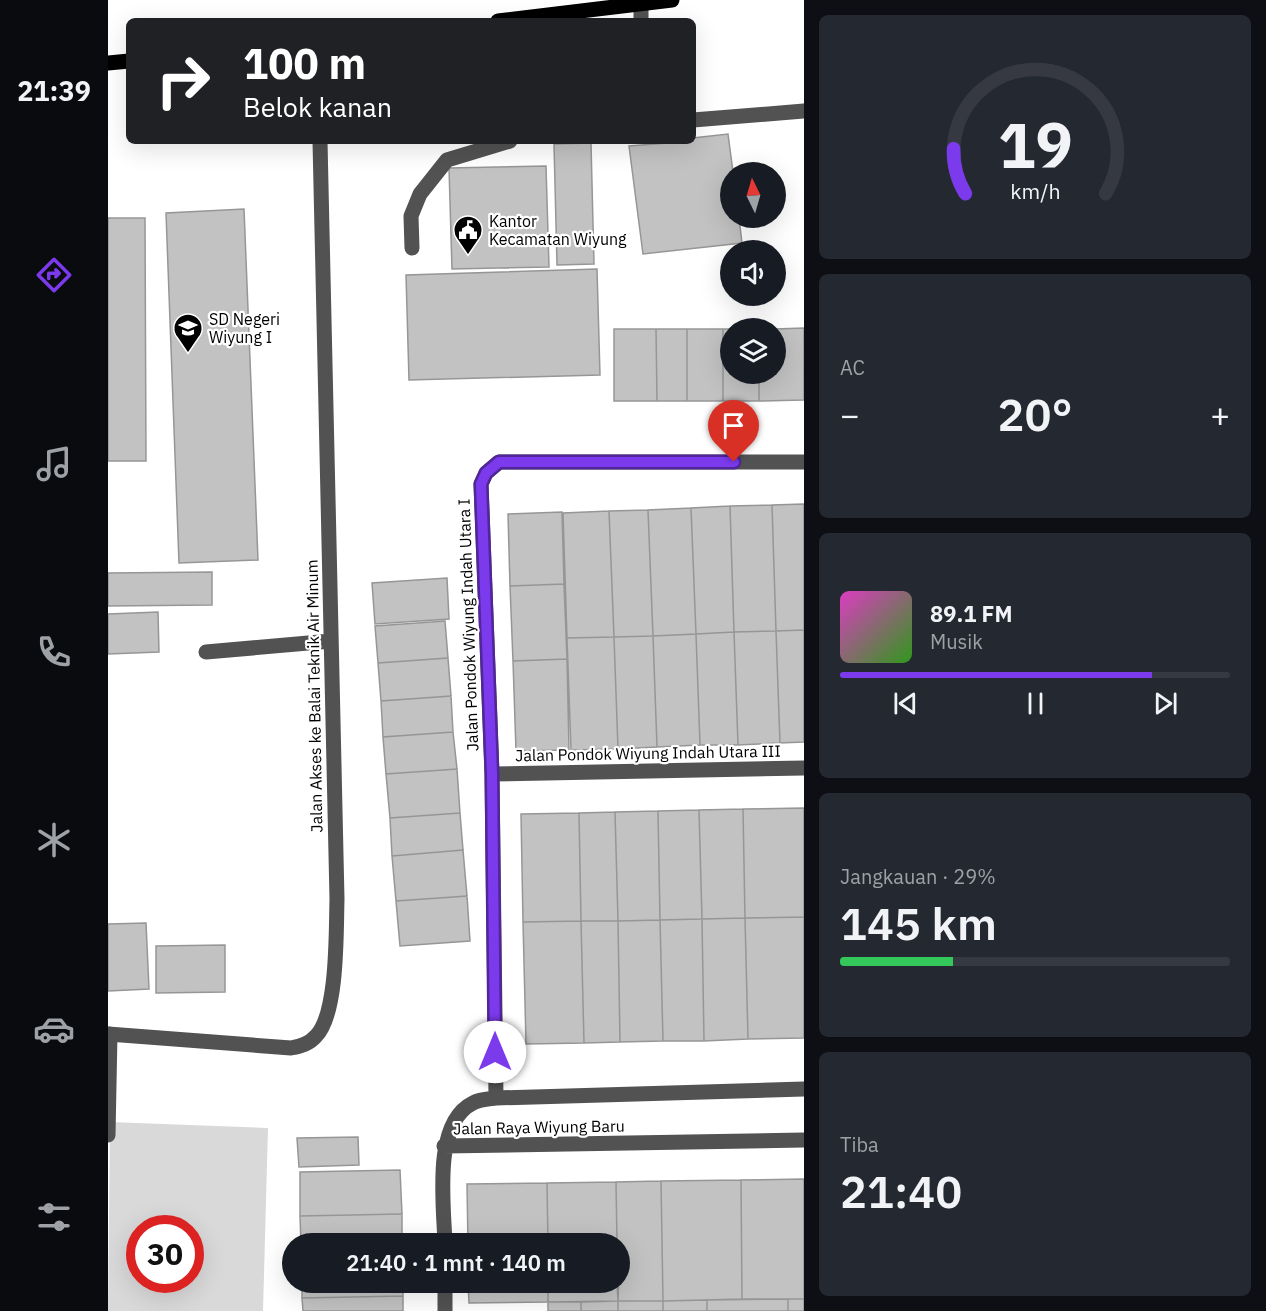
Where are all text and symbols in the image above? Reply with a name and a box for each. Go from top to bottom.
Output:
text: 100 m [243,36,366,91]
icon: right [144,42,222,120]
text: 21:39 [17,73,91,108]
text: Belok kanan [243,89,392,124]
text: 19 [998,104,1072,185]
north arrow [720,162,786,228]
map controls [720,162,786,384]
text: km/h [1010,177,1060,205]
place label: Kantor Kecamatan Wiyung [489,211,627,249]
public building icon: Kantor Kecamatan Wiyung [452,214,484,256]
button: sound [720,240,786,306]
icon: directions [33,254,75,296]
place label: SD Negeri Wiyung I [209,309,280,347]
school or university icon: SD Negeri Wiyung I [172,312,204,354]
button: layers [720,318,786,384]
text: AC [840,354,865,381]
text: 20° [997,385,1073,443]
text: − [840,393,860,436]
text: + [1210,393,1230,436]
pin [708,400,759,462]
icon: arrive [717,409,750,442]
icon: music [33,443,75,485]
street label: Jalan Pondok Wiyung Indah Utara I [454,498,482,752]
street label: Jalan Akses ke Balai Teknik Air Minum [302,559,326,833]
text: 89.1 FM [930,599,1013,628]
text: Musik [930,628,983,655]
icon: phone [33,631,75,673]
icon: previous [889,687,922,720]
icon: pause [1019,687,1052,720]
icon: next [1149,687,1182,720]
street label: Jalan Pondok Wiyung Indah Utara III [515,741,781,765]
icon: climate [33,819,75,861]
text: Jangkauan · 29% [840,863,996,890]
text: 145 km [840,894,997,952]
icon: car [33,1008,75,1050]
position arrow [463,1020,527,1084]
street label: Jalan Raya Wiyung Baru [453,1116,625,1138]
text: Tiba [840,1131,879,1158]
text: 21:40 [840,1162,962,1220]
icon: filters [33,1196,75,1238]
speed limit sign: 30 [126,1215,204,1293]
text: 21:40 · 1 mnt · 140 m [346,1248,566,1277]

